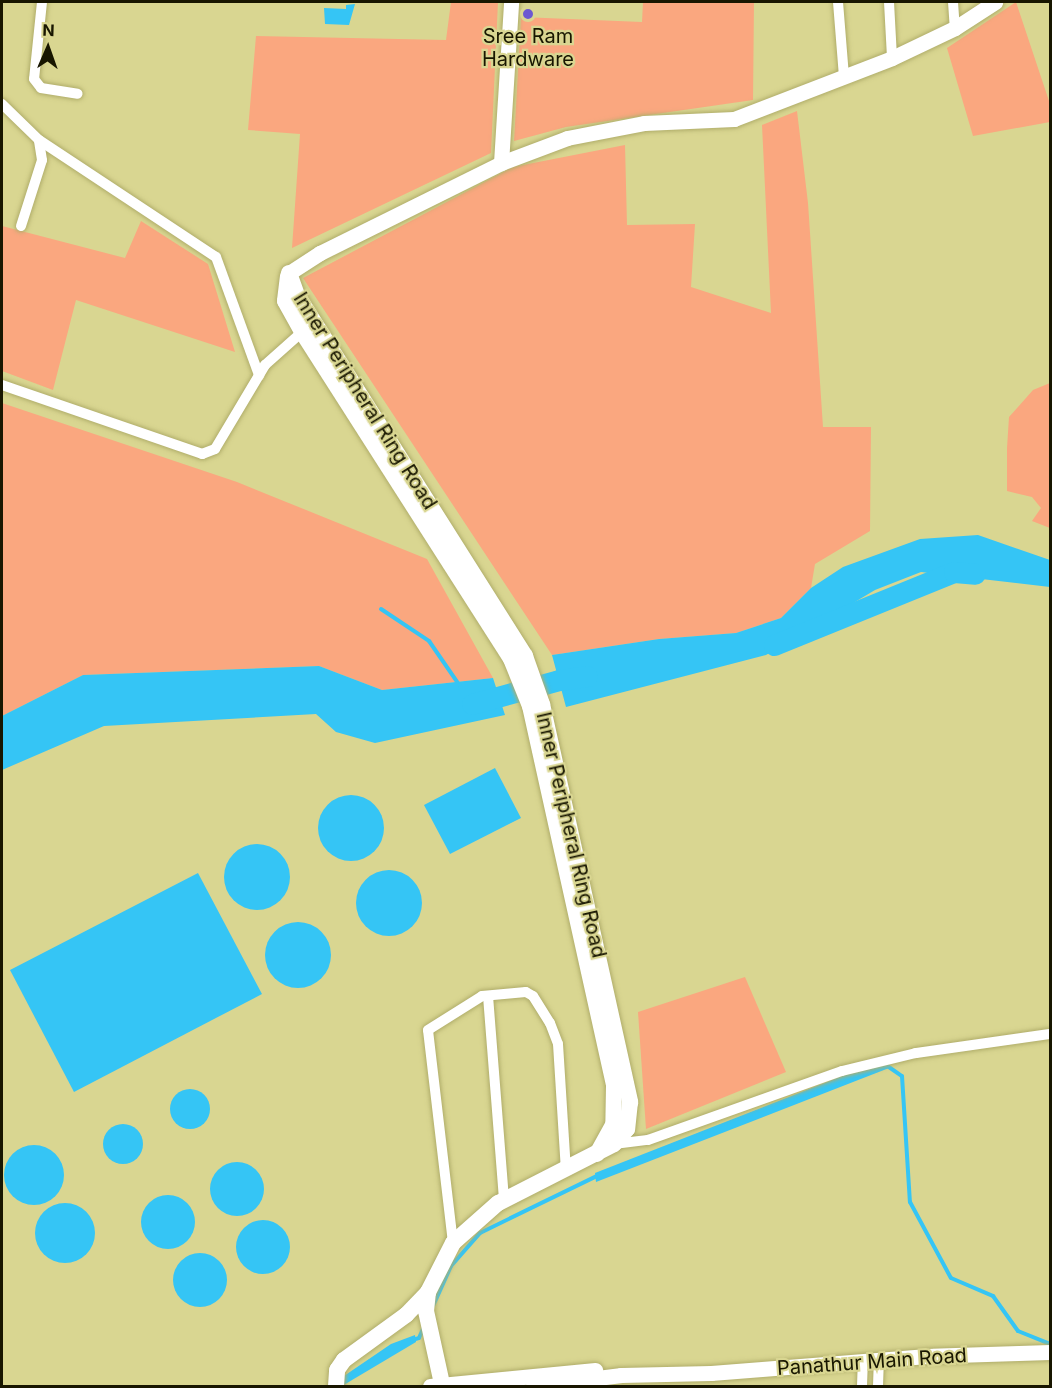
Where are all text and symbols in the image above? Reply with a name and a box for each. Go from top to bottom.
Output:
marker: Sree Ram Hardware [521,7,535,21]
north arrow [18,18,78,78]
text: N [42,20,55,40]
place label: Sree Ram Hardware [482,24,574,71]
street label: Inner Peripheral Ring Road [288,288,442,514]
street label: Inner Peripheral Ring Road [531,710,611,960]
street label: Panathur Main Road [776,1343,968,1381]

